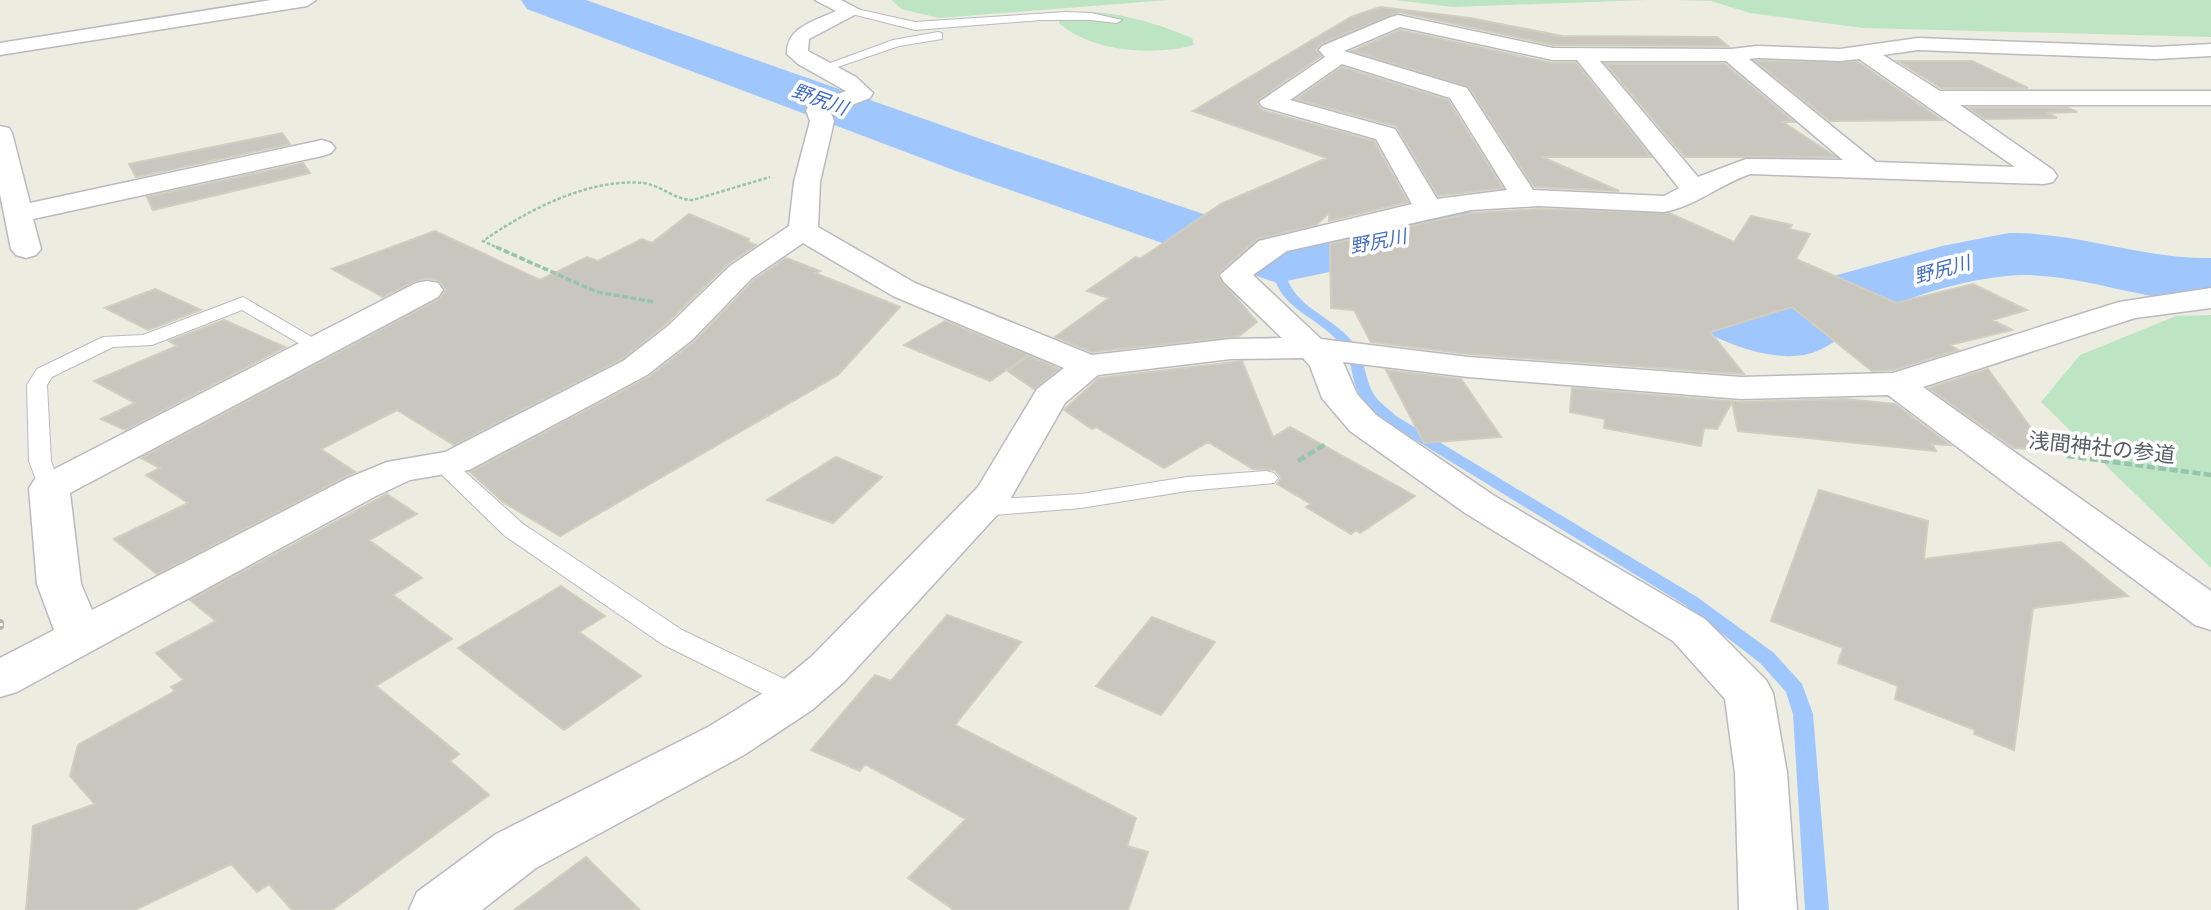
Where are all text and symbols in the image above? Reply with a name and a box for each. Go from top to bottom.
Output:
water label: 野尻川 [789,77,853,122]
water label: 野尻川 [1348,222,1410,259]
water label: 野尻川 [1911,249,1975,289]
street label: 浅間神社の参道 [2027,425,2177,469]

